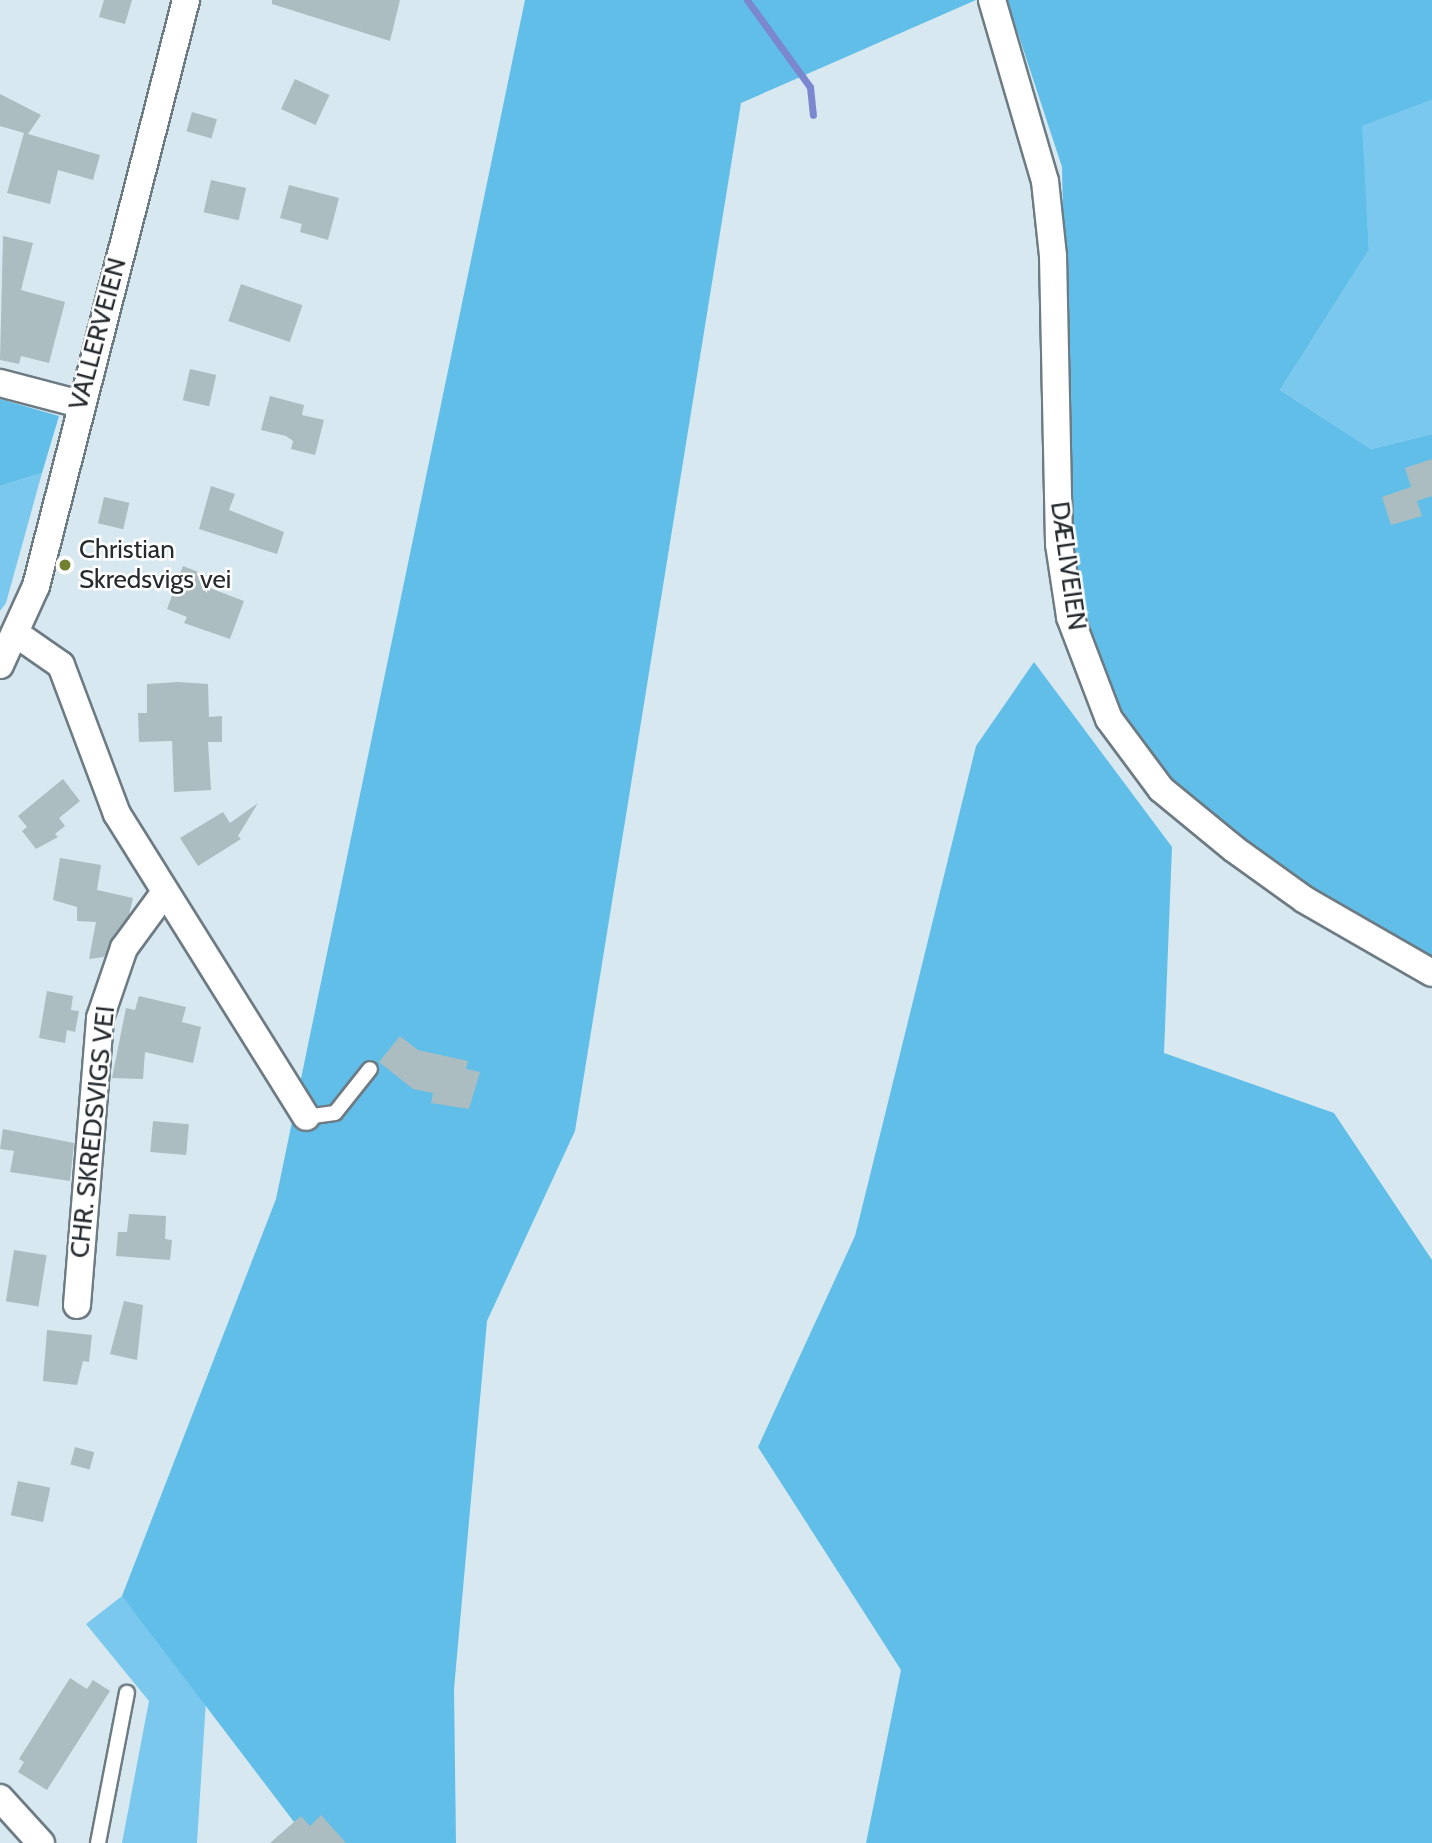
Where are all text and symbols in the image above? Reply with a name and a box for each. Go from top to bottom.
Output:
street label: VALLERVEIEN [63,255,133,413]
street label: DÆLIVEIEN [1044,500,1092,632]
place label: Christian Skredsvigs vei [79,534,231,596]
marker: Christian Skredsvigs vei [57,557,73,573]
street label: CHR. SKREDSVIGS VEI [64,1004,122,1260]

